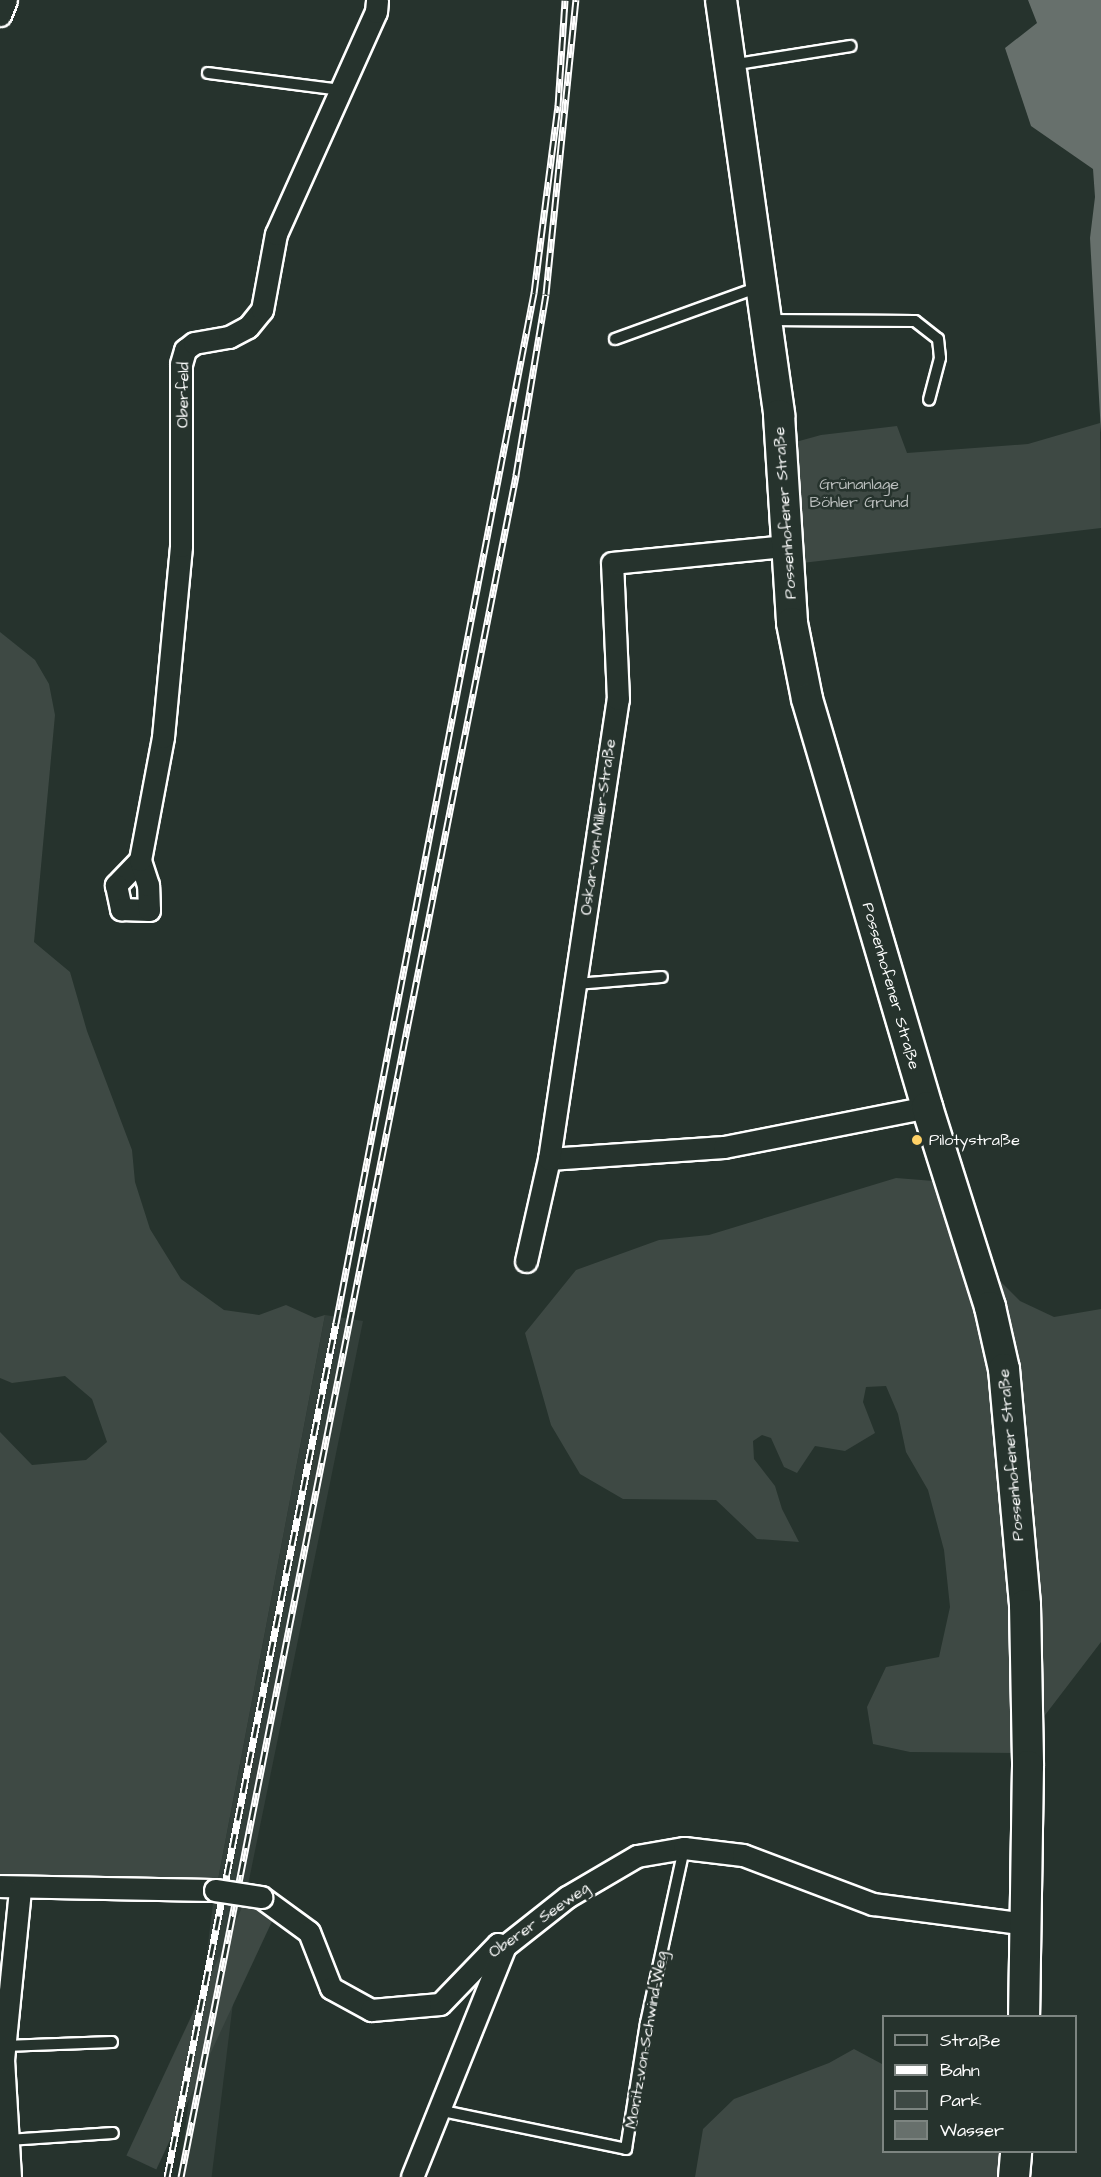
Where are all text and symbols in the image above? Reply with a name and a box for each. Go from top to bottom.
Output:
street label: Oberfeld [173,362,193,428]
street label: Possenhofener Straße [769,426,801,600]
park label: Grünanlage Böhler Grund [810,474,908,512]
street label: Oskar-von-Miller-Straße [576,738,620,916]
street label: Possenhofener Straße [858,900,924,1072]
place label: Pilotystraße [929,1130,1020,1150]
marker: Pilotystraße [910,1133,924,1147]
street label: Possenhofener Straße [994,1368,1028,1542]
street label: Oberer Seeweg [485,1878,593,1962]
street label: Moritz-von-Schwind-Weg [621,1950,671,2130]
legend [882,2015,1077,2153]
text: Straße [940,2028,1000,2053]
text: Bahn [940,2058,980,2083]
text: Park [940,2088,982,2113]
text: Wasser [940,2118,1004,2143]

